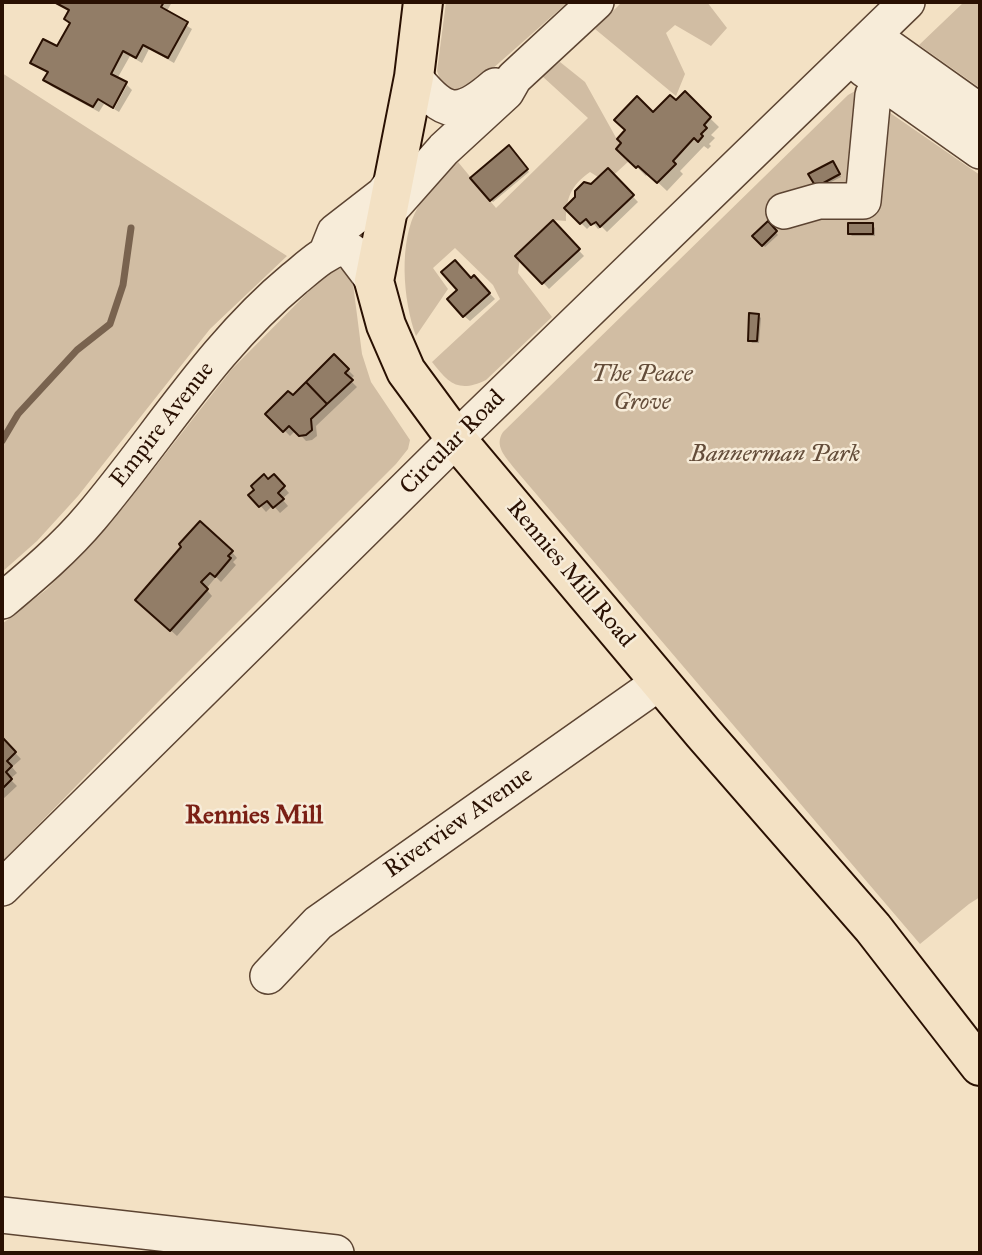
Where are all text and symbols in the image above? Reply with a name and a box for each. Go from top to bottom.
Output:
street label: Empire Avenue [105,356,221,494]
park label: The Peace Grove [591,361,693,417]
street label: Circular Road [394,384,512,502]
park label: Bannerman Park [690,441,860,469]
street label: Rennies Mill Road [500,494,640,654]
street label: Riverview Avenue [379,761,539,885]
district label: Rennies Mill [185,801,323,833]

